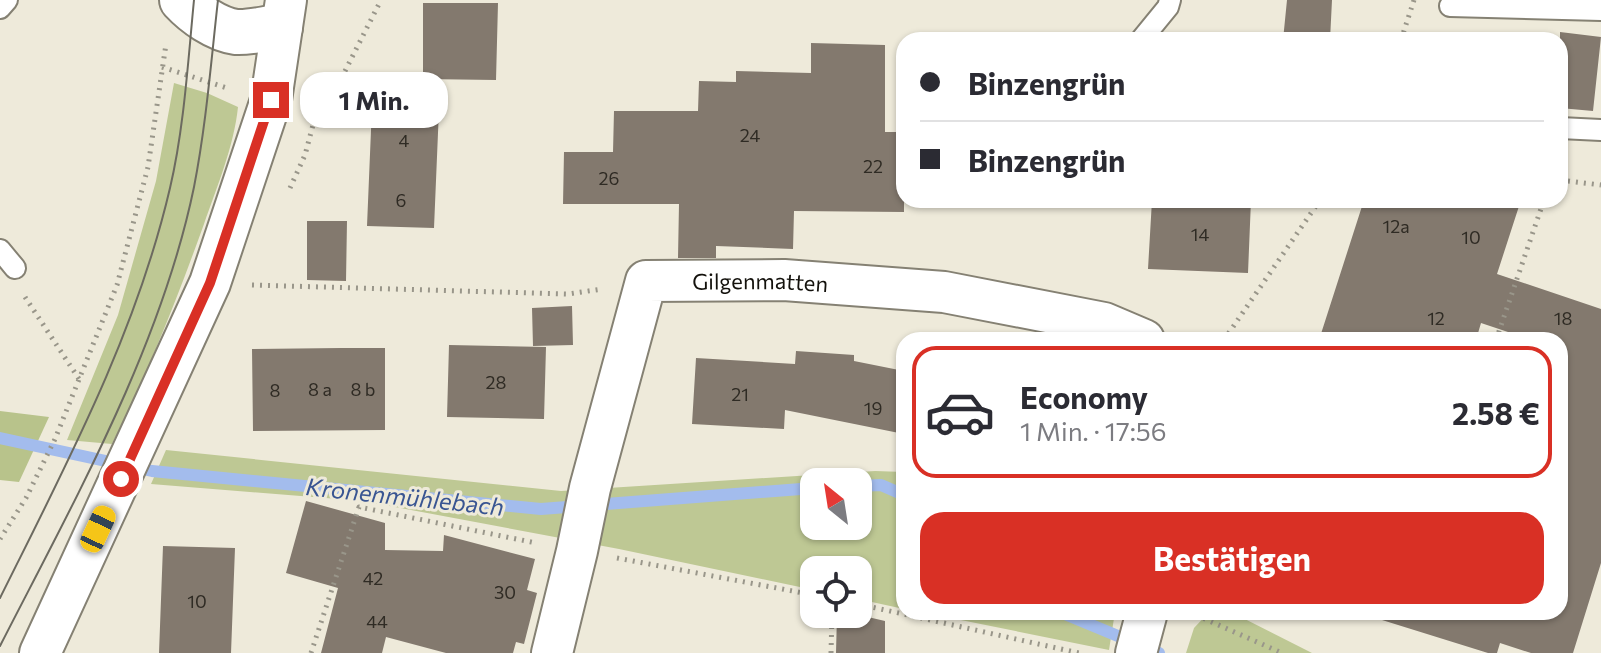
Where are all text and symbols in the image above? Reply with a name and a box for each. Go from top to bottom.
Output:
text: Binzengrün [968,64,1125,101]
callout: 1 Min. [299,72,447,128]
route end [253,82,289,118]
text: 1 Min. [339,84,409,115]
house number: 24 [740,124,760,146]
house number: 4 [399,129,410,151]
text: Binzengrün [968,141,1125,178]
house number: 22 [863,155,883,177]
house number: 26 [599,167,619,189]
house number: 6 [396,189,406,211]
house number: 12a [1382,215,1410,237]
house number: 14 [1191,223,1209,245]
house number: 10 [1461,226,1481,248]
street label: Gilgenmatten [692,266,829,297]
house number: 12 [1427,307,1445,329]
house number: 18 [1554,307,1572,329]
house number: 28 [486,371,507,393]
icon: car [924,376,996,448]
house number: 8 a [308,378,332,400]
house number: 8 b [350,378,376,400]
text: Economy [1020,378,1148,415]
house number: 8 [270,379,281,401]
house number: 21 [731,383,749,405]
text: 2.58 € [1452,394,1540,431]
house number: 19 [864,397,882,419]
text: 1 Min. · 17:56 [1020,415,1167,446]
route start [103,461,139,497]
north arrow [800,468,872,540]
map controls [800,468,872,628]
water label: Kronenmühlebach [305,471,505,521]
car [77,502,119,556]
button: Bestätigen [920,512,1544,604]
button: locate [800,556,872,628]
house number: 42 [363,567,383,589]
house number: 30 [494,581,516,603]
house number: 10 [187,590,207,612]
house number: 44 [366,610,388,632]

